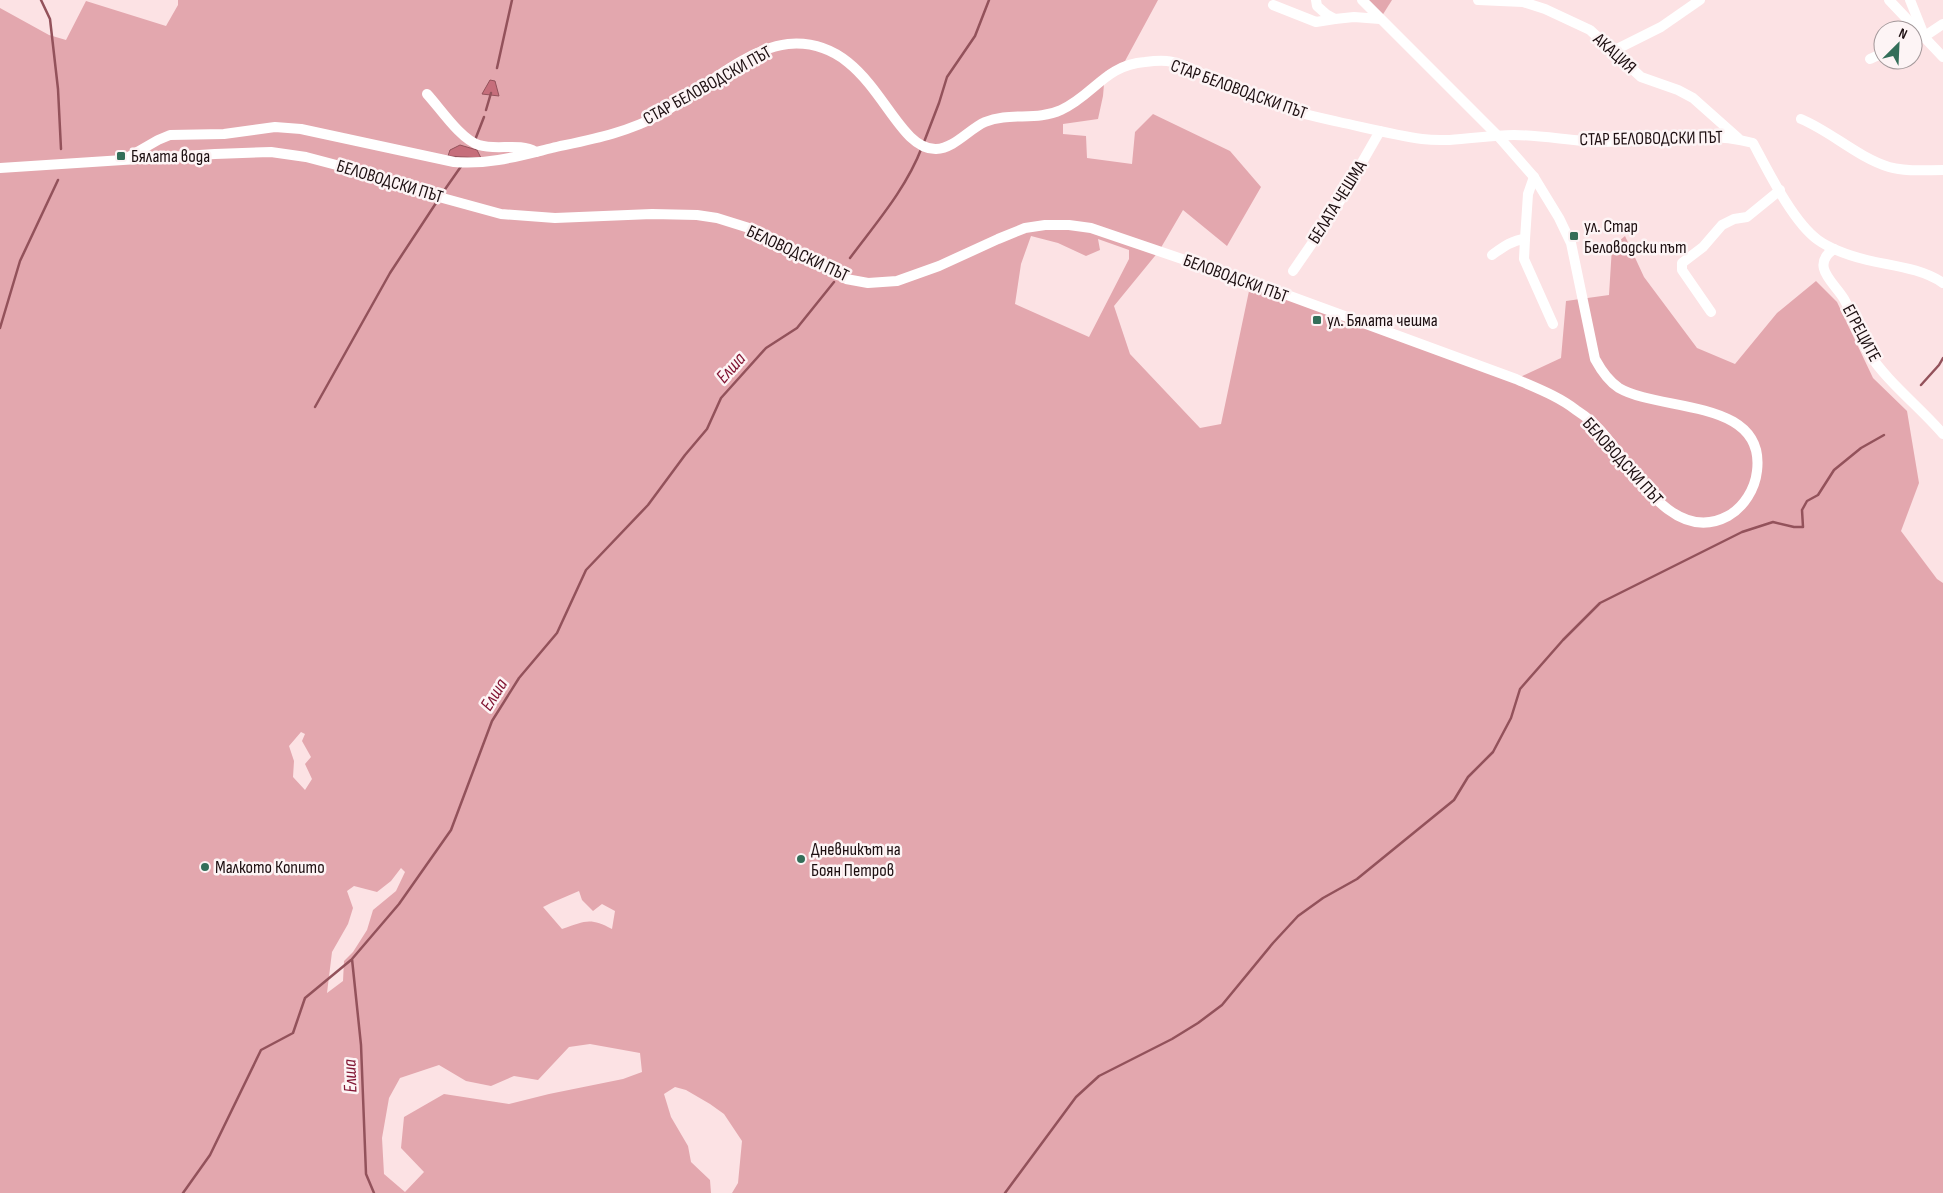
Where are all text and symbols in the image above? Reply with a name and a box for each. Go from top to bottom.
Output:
north arrow [1873,20,1923,70]
text: N [1896,24,1910,43]
street label: АКАЦИЯ [1588,28,1640,78]
street label: СТАР БЕЛОВОДСКИ ПЪТ [639,41,775,129]
street label: СТАР БЕЛОВОДСКИ ПЪТ [1168,55,1310,124]
street label: СТАР БЕЛОВОДСКИ ПЪТ [1579,127,1723,150]
place label: Бялата вода [131,146,210,167]
marker: Бялата вода [115,150,127,162]
street label: БЕЛОВОДСКИ ПЪТ [334,155,446,208]
street label: БЕЛАТА ЧЕШМА [1304,157,1371,248]
place label: ул. Стар Беловодски път [1584,216,1687,258]
street label: БЕЛОВОДСКИ ПЪТ [743,221,852,286]
marker: ул. Стар Беловодски път [1568,230,1580,242]
street label: БЕЛОВОДСКИ ПЪТ [1180,250,1291,307]
street label: ЕГРЕЦИТЕ [1838,301,1885,365]
place label: ул. Бялата чешма [1327,310,1438,331]
marker: ул. Бялата чешма [1311,314,1323,326]
water label: Елша [711,348,751,388]
street label: БЕЛОВОДСКИ ПЪТ [1578,413,1667,509]
water label: Елша [476,674,513,715]
place label: Дневникът на Боян Петров [811,839,901,881]
marker: Дневникът на Боян Петров [795,853,807,865]
place label: Малкото Копито [215,857,325,878]
marker: Малкото Копито [199,861,211,873]
water label: Елша [338,1058,363,1093]

